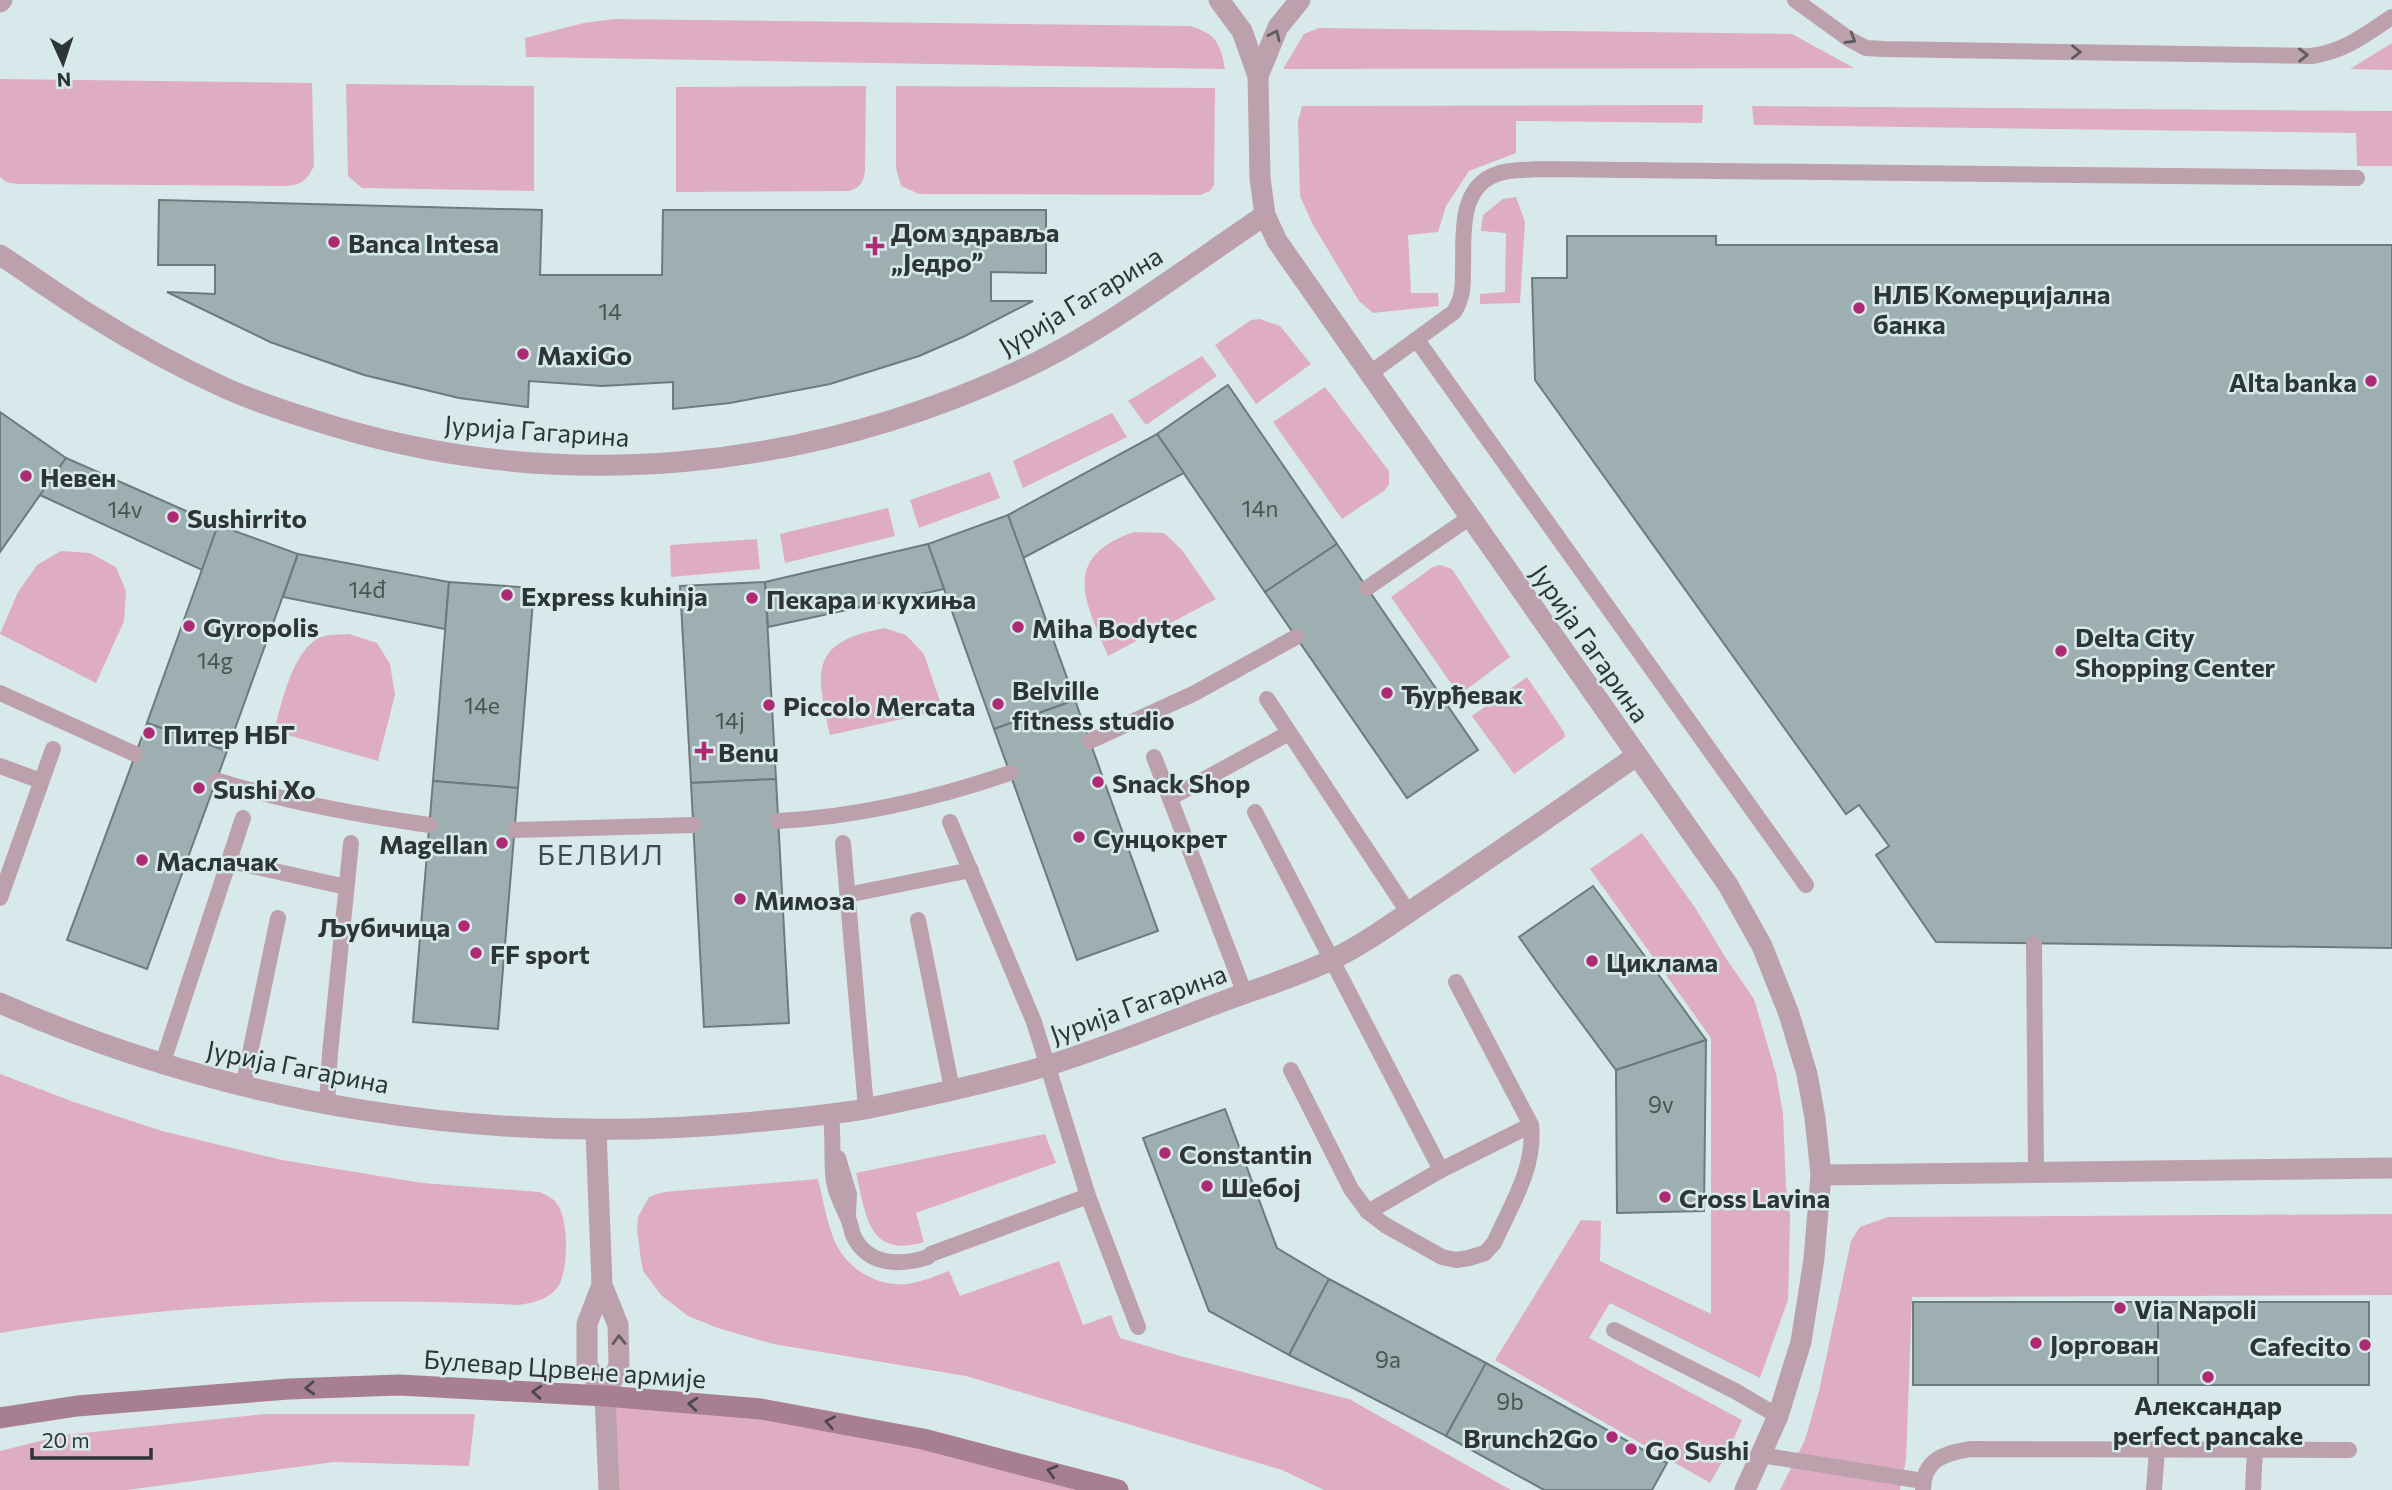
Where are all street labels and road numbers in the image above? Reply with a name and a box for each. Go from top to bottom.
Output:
street label: Јурија Гагарина [993,239,1167,361]
street label: Јурија Гагарина [443,408,631,452]
street label: Јурија Гагарина [1525,558,1657,728]
street label: Јурија Гагарина [1046,957,1230,1049]
street label: Јурија Гагарина [204,1033,392,1099]
street label: Булевар Црвене армије [423,1343,707,1393]

